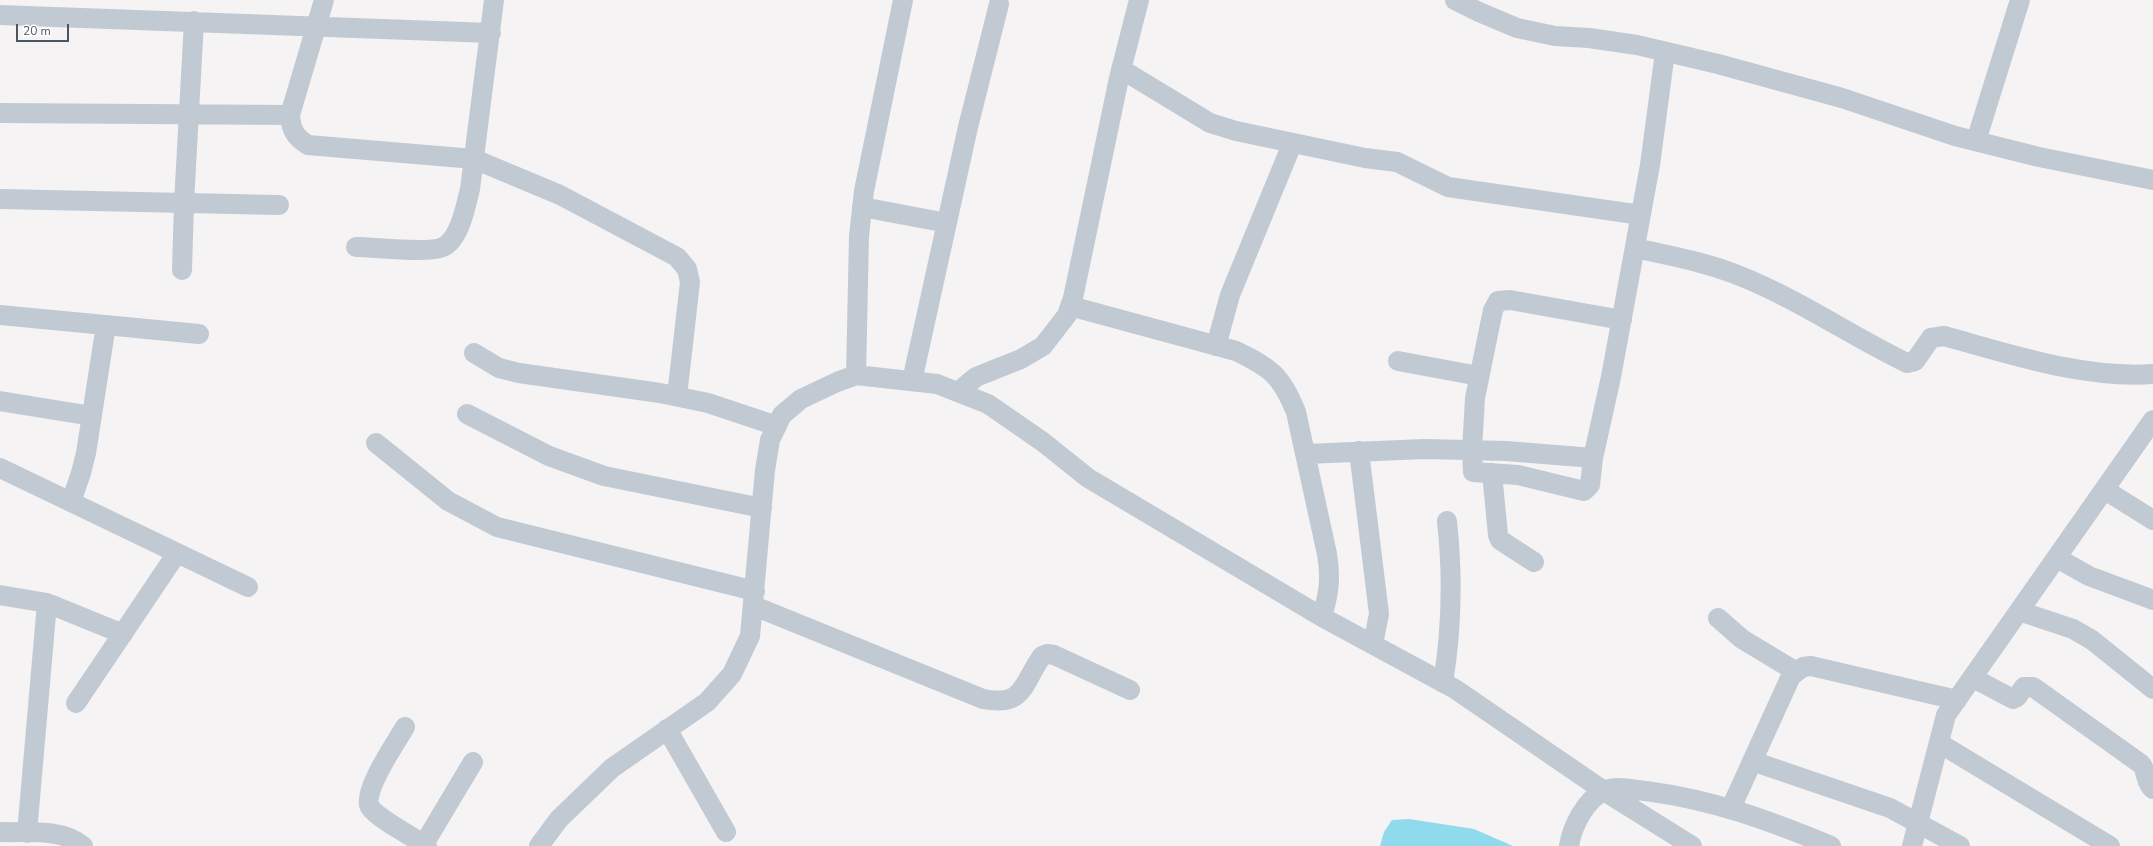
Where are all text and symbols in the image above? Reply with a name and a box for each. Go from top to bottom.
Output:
scale bar [18,16,71,42]
text: 20 m [23,23,51,39]

